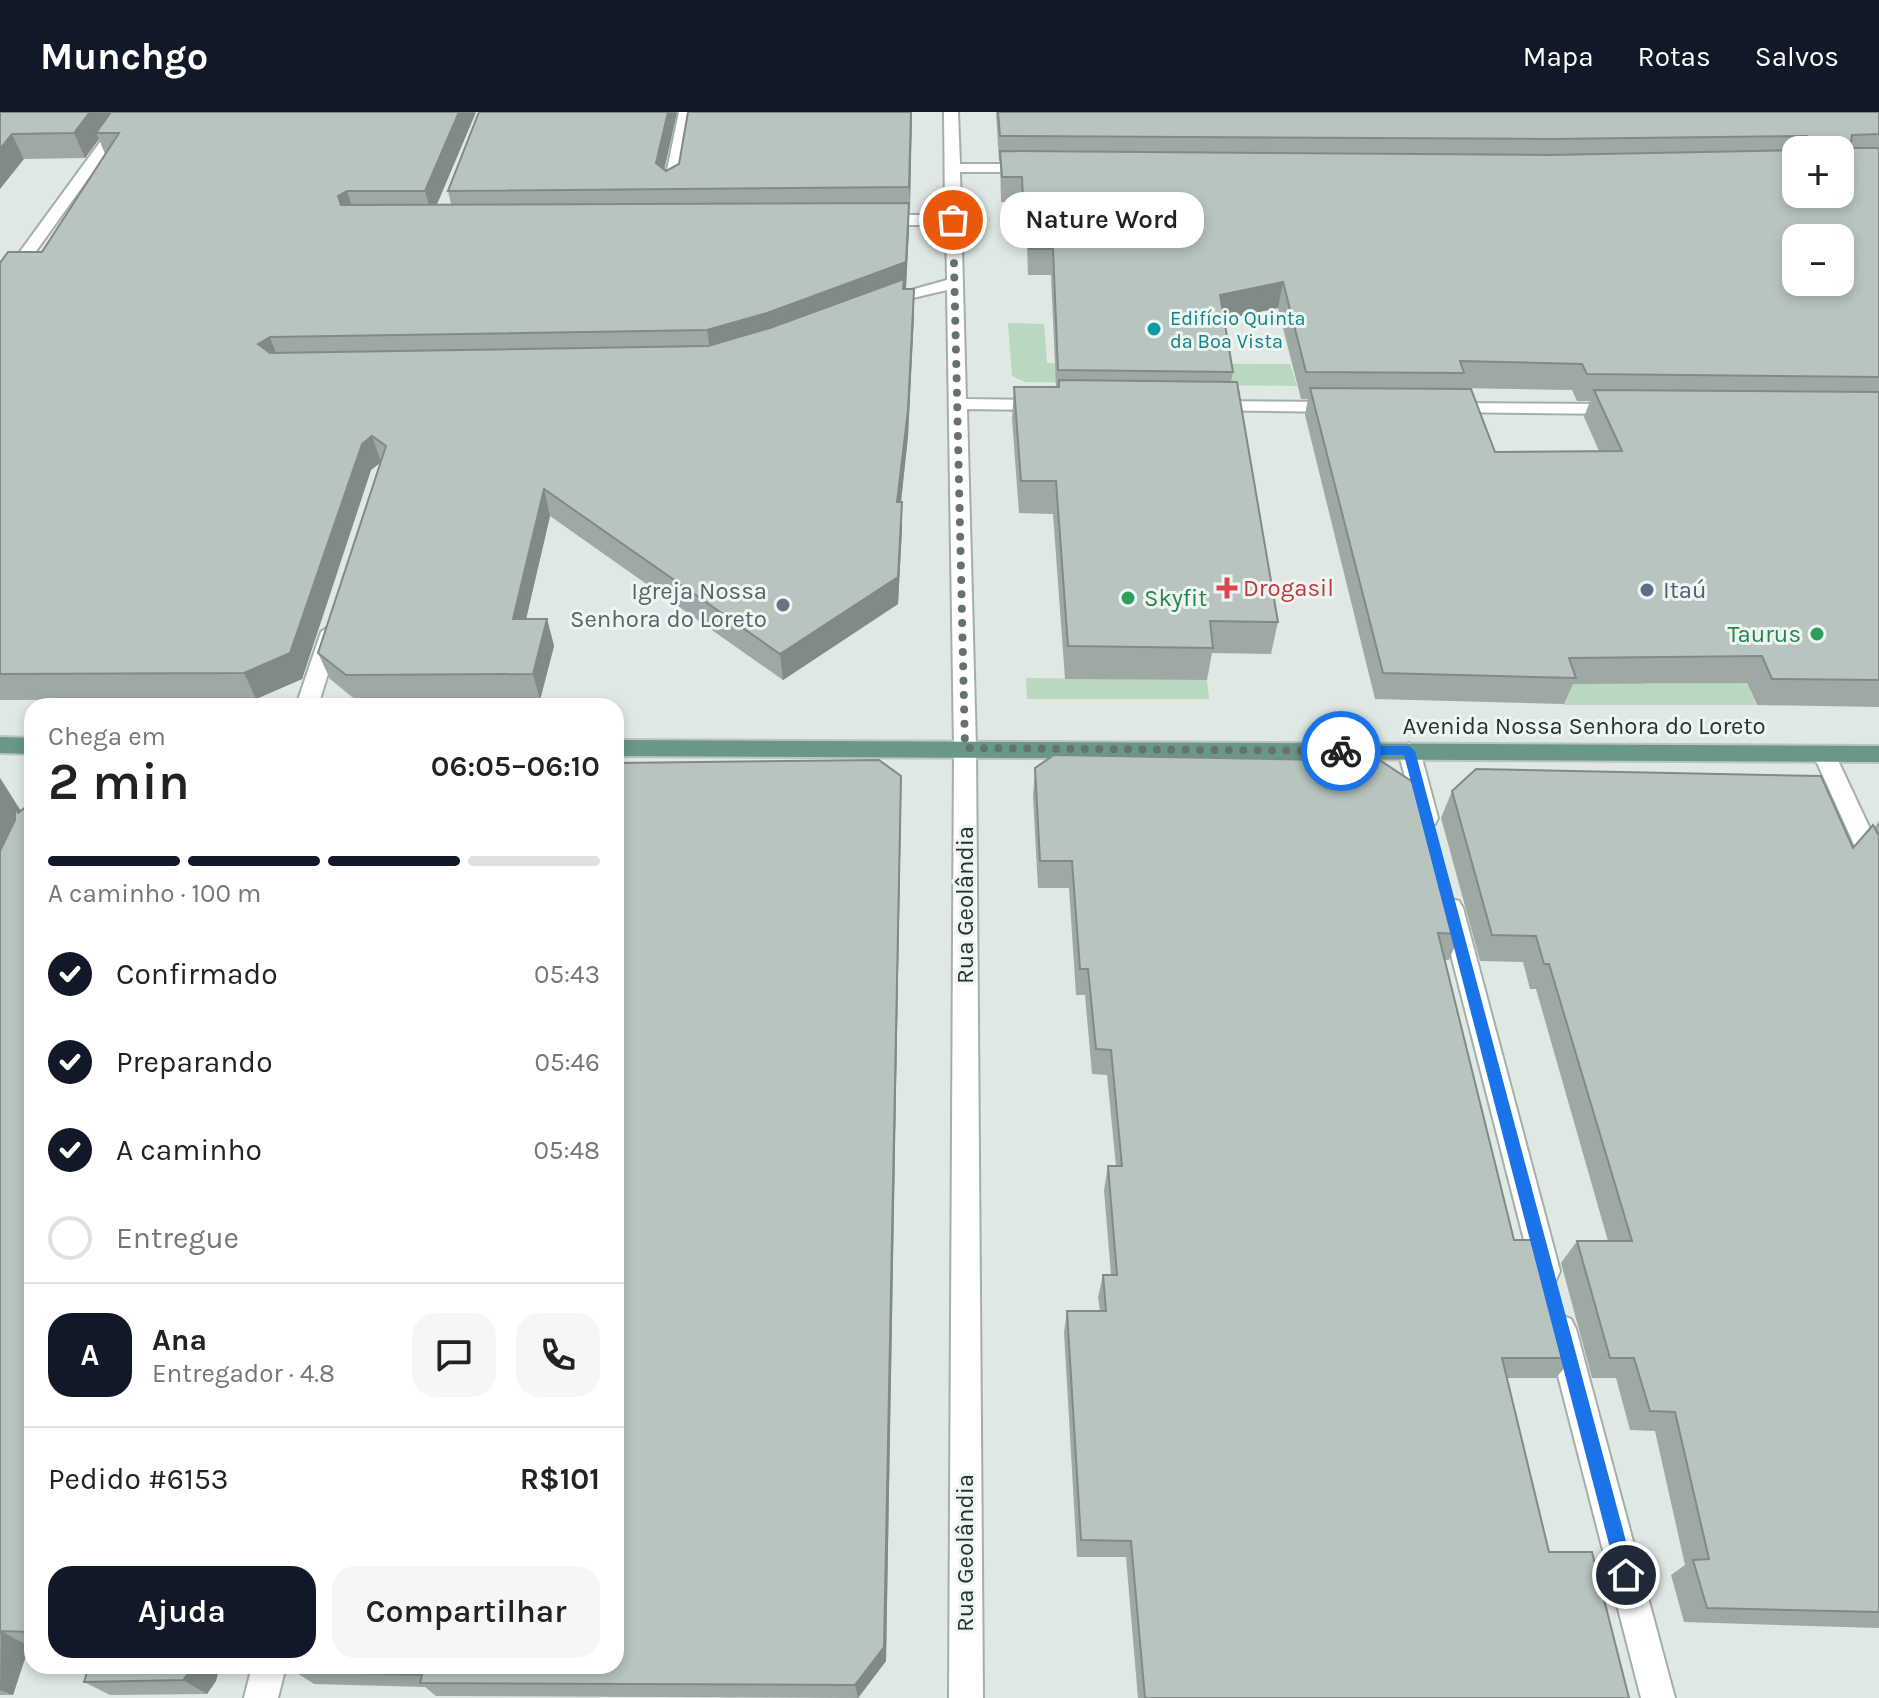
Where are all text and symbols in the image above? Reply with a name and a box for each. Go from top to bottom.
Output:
text: Munchgo [40,34,208,79]
text: Mapa [1523,40,1594,73]
text: Rotas [1638,40,1711,73]
text: Salvos [1755,40,1839,73]
map controls [1782,136,1854,296]
button: + [1782,136,1854,208]
pin [919,186,987,254]
callout: Nature Word [1001,192,1205,248]
icon: bag [931,198,975,242]
text: Nature Word [1025,204,1179,235]
button: − [1782,224,1854,296]
place label: Edifício Quinta da Boa Vista [1170,307,1306,353]
marker: Edifício Quinta da Boa Vista [1145,320,1163,338]
place label: Drogasil [1243,574,1334,602]
place label: Itaú [1663,576,1707,604]
place label: Igreja Nossa Senhora do Loreto [570,577,767,633]
marker: Drogasil [1218,579,1236,597]
marker: Itaú [1638,581,1656,599]
place label: Skyfit [1144,584,1207,612]
marker: Skyfit [1119,589,1137,607]
marker: Igreja Nossa Senhora do Loreto [774,596,792,614]
place label: Taurus [1728,620,1801,648]
marker: Taurus [1808,625,1826,643]
courier [1301,711,1381,791]
street label: Avenida Nossa Senhora do Loreto [1402,712,1766,740]
text: Chega em [48,721,166,752]
icon: bike [1319,729,1363,773]
text: 06:05–06:10 [431,748,600,784]
text: 2 min [48,751,190,812]
street label: Rua Geolândia [951,826,979,984]
text: A caminho · 100 m [48,878,261,909]
icon: check [48,952,92,996]
text: Confirmado [116,956,278,992]
text: 05:43 [534,959,600,990]
icon: check [48,1040,92,1084]
text: Preparando [116,1044,273,1080]
text: 05:46 [534,1047,600,1078]
icon: check [48,1128,92,1172]
text: A caminho [116,1132,262,1168]
text: 05:48 [533,1135,600,1166]
text: Entregue [116,1220,239,1256]
button: chat [412,1313,496,1397]
button: phone [516,1313,600,1397]
text: Ana [152,1322,207,1358]
text: A [81,1337,99,1373]
text: Entregador · 4.8 [152,1358,335,1389]
text: Pedido #6153 [48,1461,229,1497]
text: R$101 [520,1461,600,1497]
street label: Rua Geolândia [951,1474,979,1632]
pin [1592,1541,1660,1609]
icon: home [1604,1553,1648,1597]
button: Ajuda [48,1566,316,1658]
button: Compartilhar [332,1566,600,1658]

